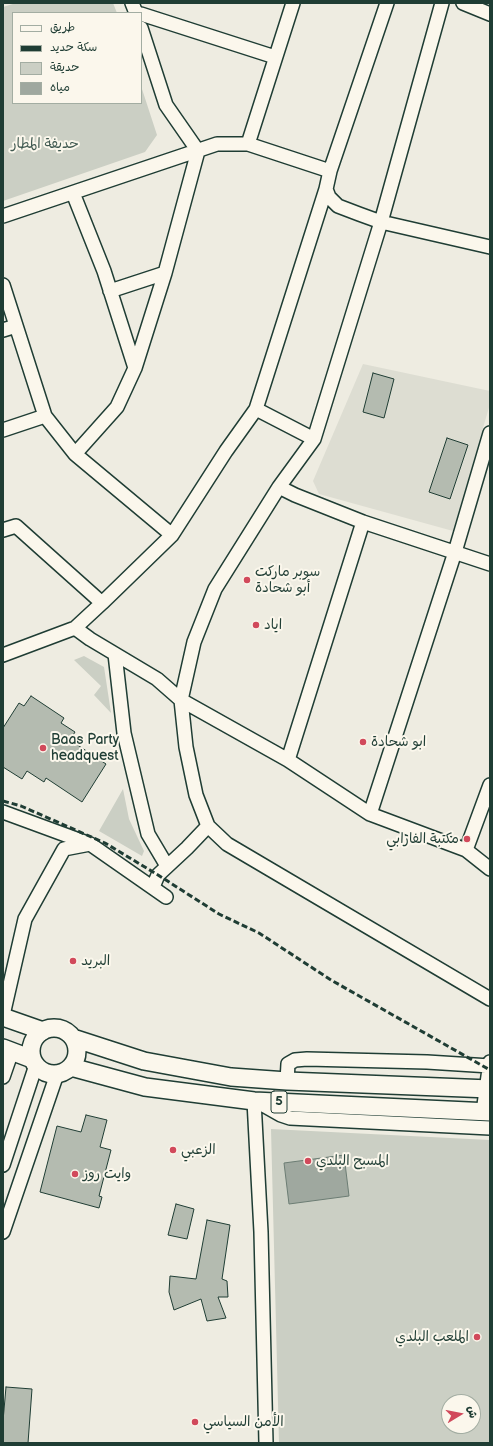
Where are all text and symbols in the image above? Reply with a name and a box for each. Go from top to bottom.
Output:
legend [12,12,142,104]
text: طريق [50,20,75,35]
text: سكة حديد [50,40,97,55]
text: حديقة [50,60,79,75]
text: مياه [50,80,70,95]
park label: حديفة المطار [11,136,79,152]
place label: سوبر ماركت أبو شحادة [255,564,320,596]
marker: سوبر ماركت أبو شحادة [242,575,252,585]
place label: اياد [264,617,282,633]
marker: اياد [251,620,261,630]
place label: Baas Party headquest [51,732,119,764]
place label: ابو شحادة [371,734,426,750]
marker: ابو شحادة [358,737,368,747]
marker: Baas Party headquest [38,743,48,753]
place label: مكتبة الفارابي [386,831,459,847]
marker: مكتبة الفارابي [462,834,472,844]
place label: البريد [81,953,110,969]
marker: البريد [68,956,78,966]
road number: 5 [271,1091,287,1113]
place label: الزعبي [181,1142,216,1158]
marker: الزعبي [168,1145,178,1155]
place label: المسبح البلدي [316,1153,389,1169]
marker: المسبح البلدي [303,1156,313,1166]
place label: وايت روز [83,1166,131,1182]
marker: وايت روز [70,1169,80,1179]
place label: الملعب البلدي [395,1329,469,1345]
marker: الملعب البلدي [472,1332,482,1342]
north arrow [441,1394,481,1434]
text: ش [465,1405,480,1419]
place label: الأمن السياسي [203,1414,284,1430]
marker: الأمن السياسي [190,1417,200,1427]

